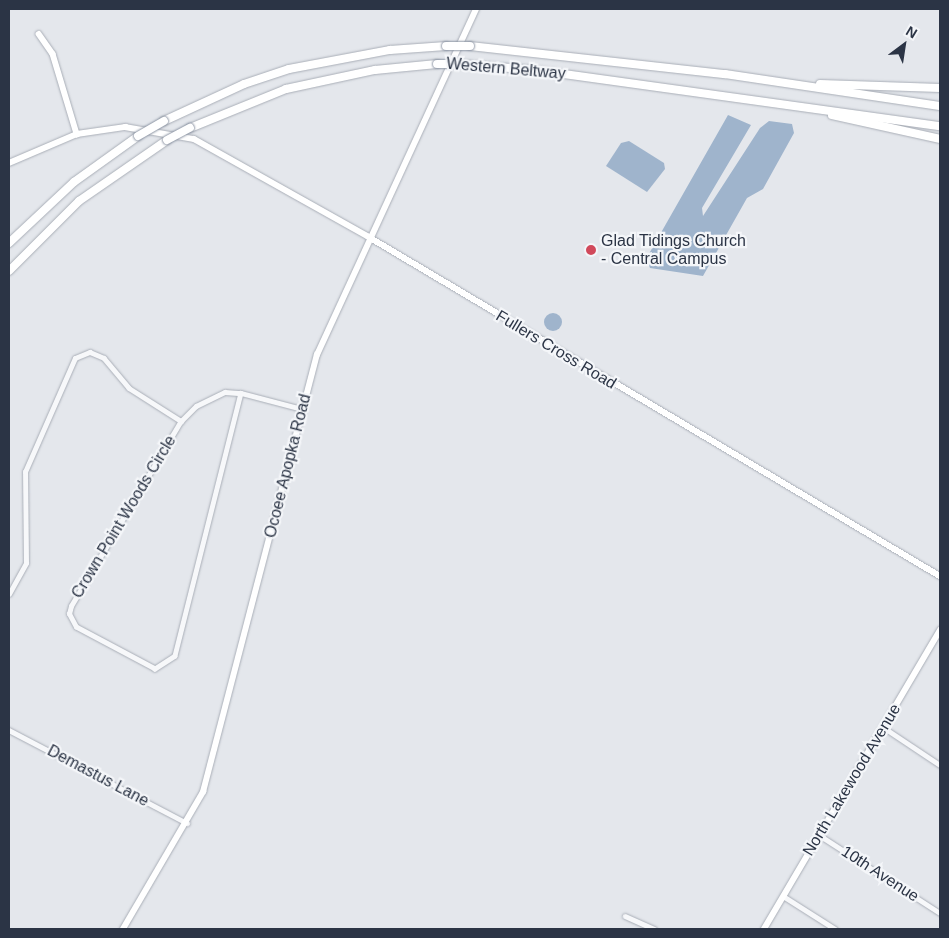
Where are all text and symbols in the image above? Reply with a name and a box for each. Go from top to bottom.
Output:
north arrow [879,20,929,70]
text: N [903,23,920,42]
street label: Western Beltway [446,54,566,84]
place label: Glad Tidings Church - Central Campus [601,231,746,269]
marker: Glad Tidings Church - Central Campus [585,244,597,256]
street label: Fullers Cross Road [492,307,620,393]
street label: Ocoee Apopka Road [261,392,315,540]
street label: Crown Point Woods Circle [68,432,180,602]
street label: North Lakewood Avenue [799,700,905,860]
street label: Demastus Lane [44,741,152,811]
street label: 10th Avenue [837,842,923,906]

